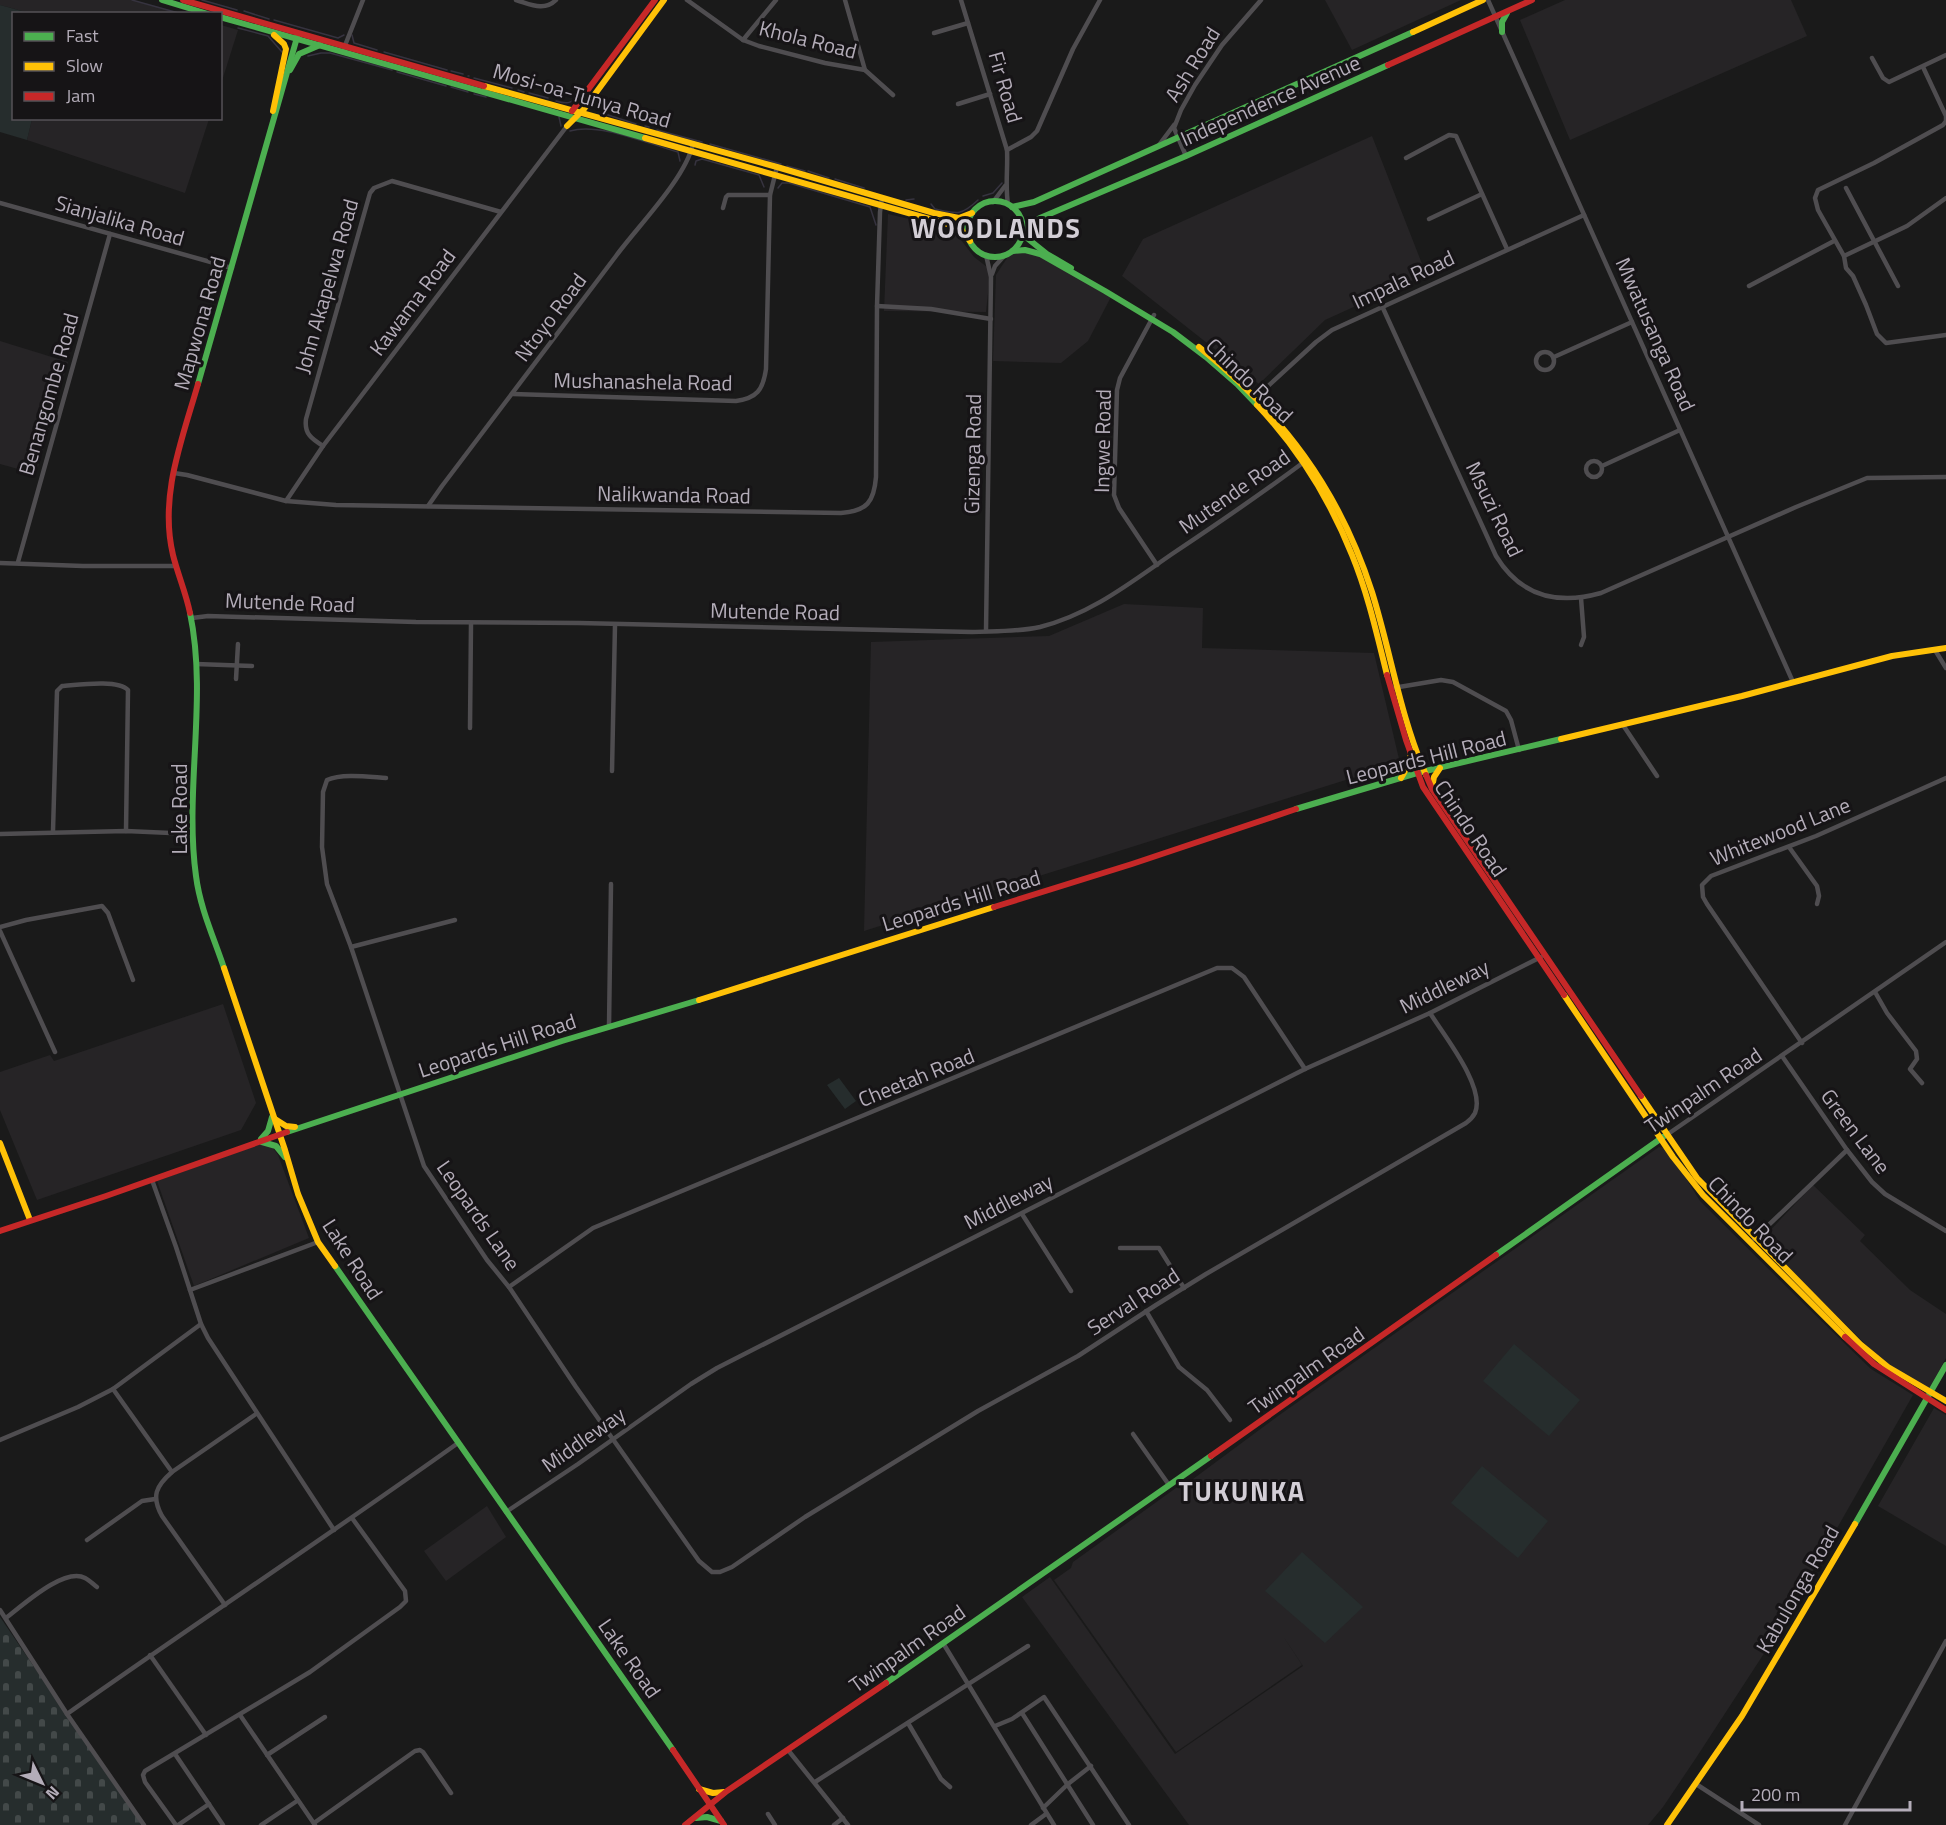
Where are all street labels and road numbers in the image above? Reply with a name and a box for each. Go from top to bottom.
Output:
street label: Khola Road [756,11,860,67]
street label: Ash Road [1156,20,1228,108]
street label: Independence Avenue [1175,46,1365,154]
street label: Fir Road [981,48,1031,126]
street label: Mosi-oa-Tunya Road [489,54,675,136]
street label: Sianjalika Road [52,186,188,254]
street label: John Akapelwa Road [286,195,366,377]
street label: Impala Road [1346,241,1460,317]
street label: Kawama Road [361,242,463,362]
street label: Mapwona Road [165,252,233,394]
street label: Mwatusanga Road [1608,252,1704,416]
street label: Ntoyo Road [506,266,594,368]
street label: Benangombe Road [9,309,87,479]
street label: Chindo Road [1199,330,1301,430]
street label: Mushanashela Road [553,363,733,399]
street label: Ingwe Road [1085,389,1119,493]
street label: Gizenga Road [955,394,989,514]
street label: Mutende Road [1172,441,1296,541]
street label: Msuzi Road [1458,456,1532,562]
street label: Nalikwanda Road [597,477,751,511]
street label: Mutende Road [225,584,355,620]
street label: Mutende Road [710,594,840,628]
street label: Leopards Hill Road [1342,722,1510,792]
street label: Lake Road [163,763,195,855]
street label: Chindo Road [1427,773,1515,883]
street label: Whitewood Lane [1705,788,1855,874]
street label: Leopards Hill Road [878,861,1044,939]
street label: Middleway [1394,951,1494,1021]
street label: Leopards Hill Road [414,1004,580,1086]
street label: Cheetah Road [853,1039,979,1115]
street label: Twinpalm Road [1638,1039,1768,1141]
street label: Green Lane [1813,1082,1899,1180]
street label: Leopards Lane [429,1153,529,1277]
street label: Middleway [958,1165,1058,1237]
street label: Chindo Road [1701,1168,1801,1270]
street label: Lake Road [315,1212,391,1306]
street label: Serval Road [1080,1259,1186,1343]
street label: Twinpalm Road [1241,1318,1371,1422]
street label: Middleway [534,1398,632,1480]
street label: Kabulonga Road [1747,1519,1847,1659]
street label: Twinpalm Road [842,1596,972,1700]
street label: Lake Road [591,1612,669,1704]

